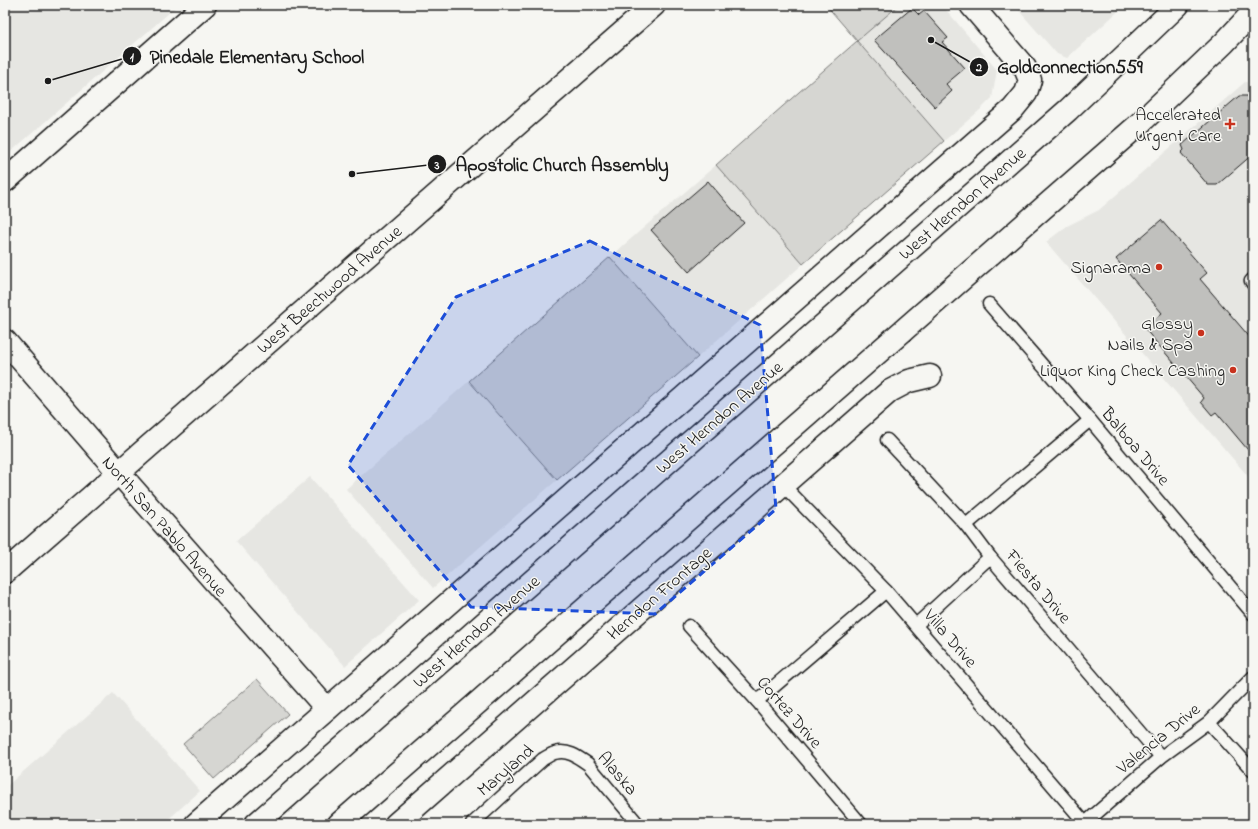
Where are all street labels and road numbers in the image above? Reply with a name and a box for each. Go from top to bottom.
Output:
street label: West Herndon Avenue [894,141,1033,267]
street label: West Beechwood Avenue [252,219,409,361]
street label: West Herndon Avenue [651,355,790,481]
street label: Balboa Drive [1093,402,1176,493]
street label: North San Pablo Avenue [95,451,233,604]
street label: Herndon Frontage [602,541,720,648]
street label: Fiesta Drive [998,544,1077,631]
street label: West Herndon Avenue [408,569,547,695]
street label: Villa Drive [916,603,983,675]
street label: Cortez Drive [750,671,828,756]
street label: Valencia Drive [1111,697,1207,782]
street label: Maryland [472,739,540,804]
street label: Alaska [590,747,643,802]

